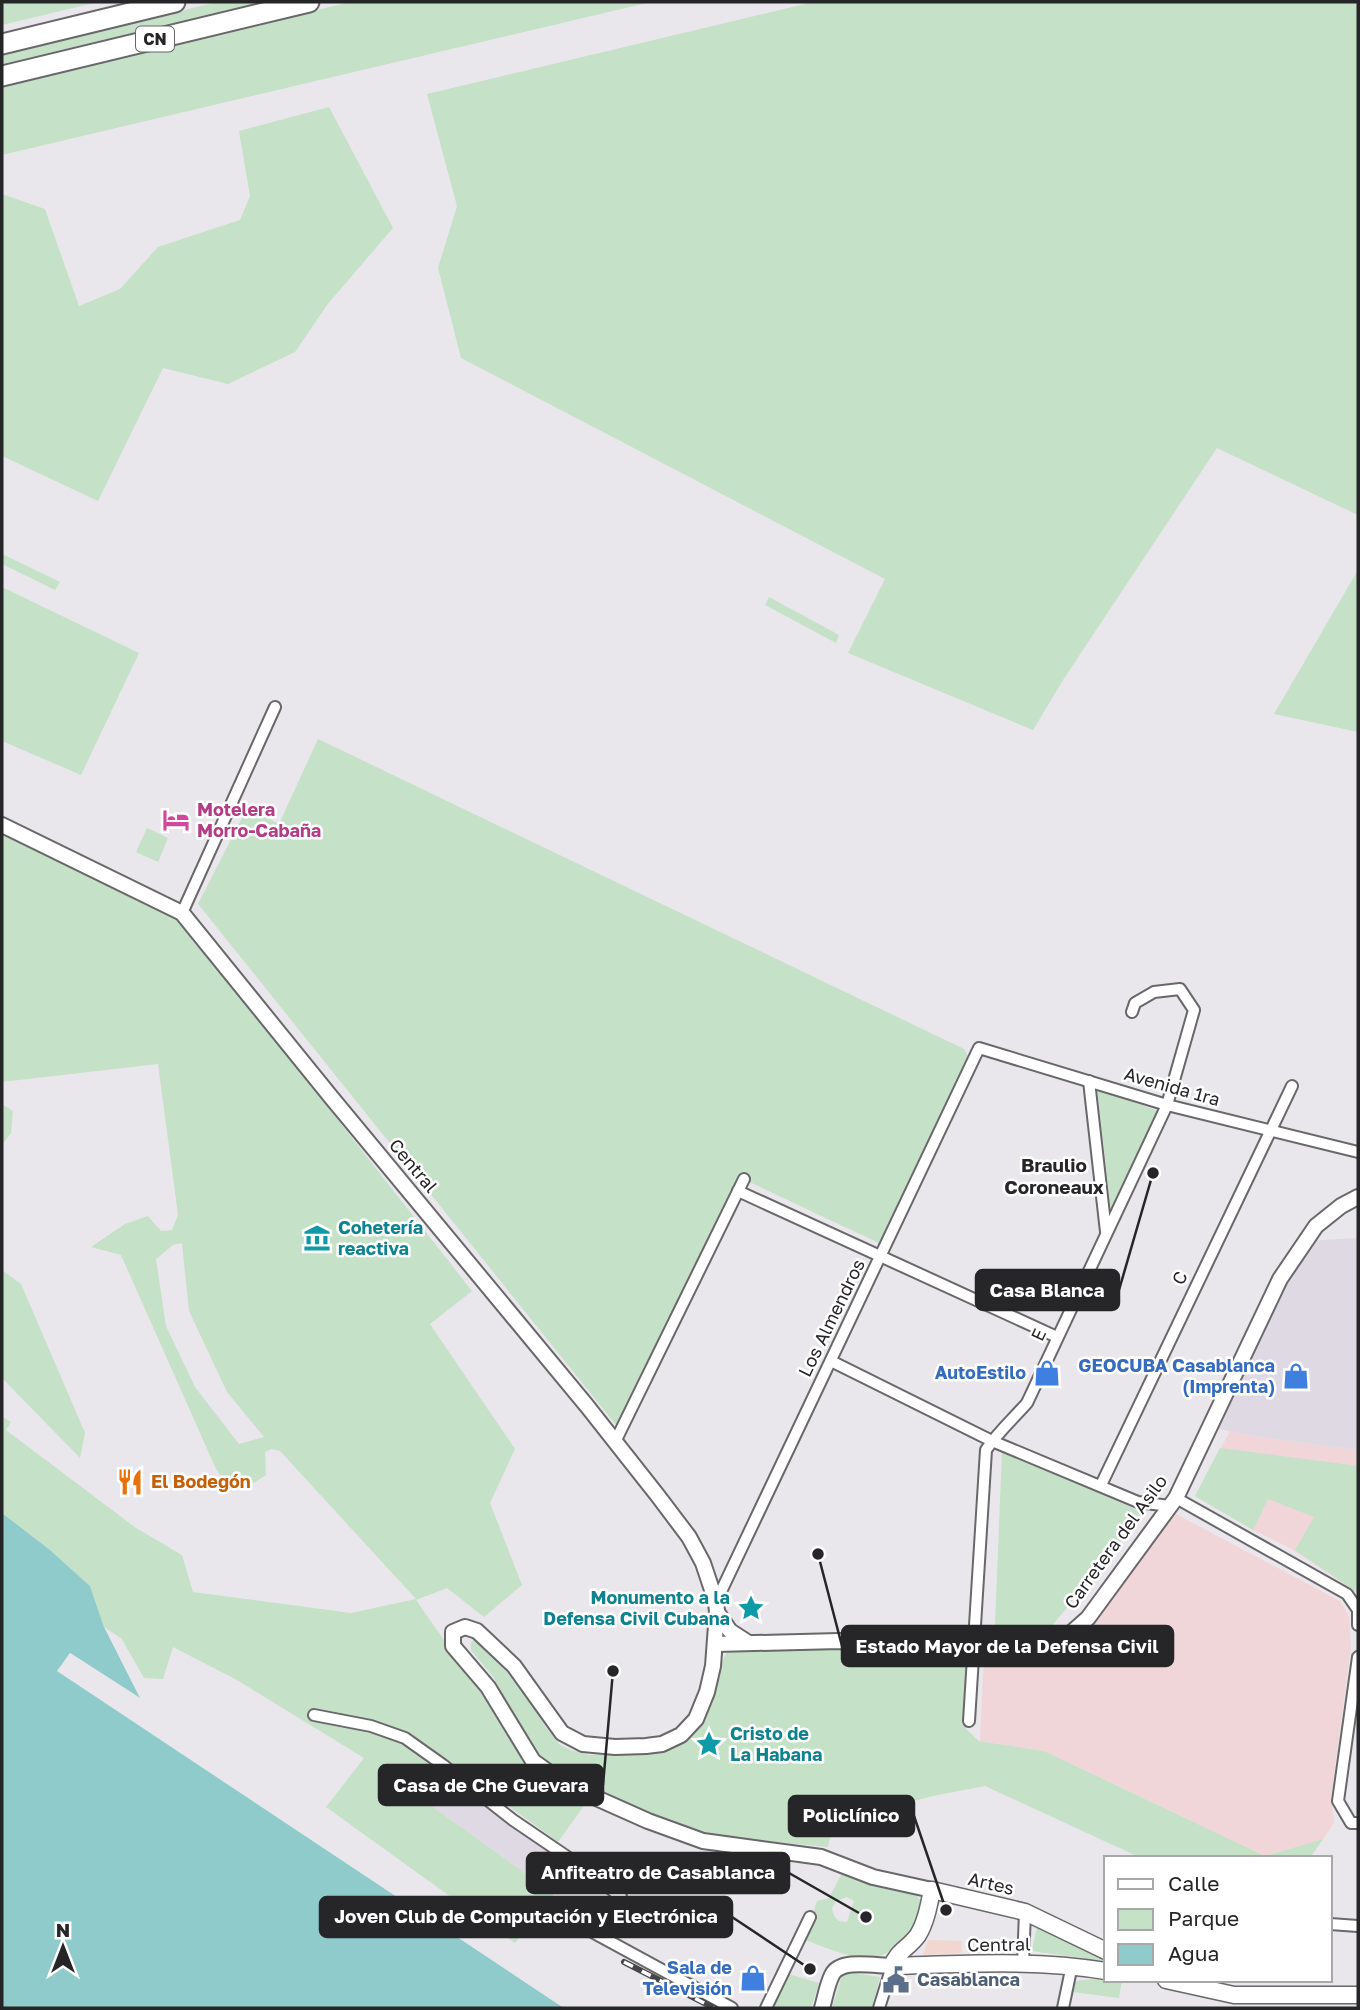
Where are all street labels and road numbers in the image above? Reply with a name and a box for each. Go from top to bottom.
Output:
road number: CN [136,26,174,52]
street label: Avenida 1ra [1122,1062,1223,1110]
street label: Central [385,1134,443,1197]
street label: Los Almendros [793,1255,869,1380]
street label: C [1167,1267,1192,1288]
street label: E [1026,1325,1050,1344]
street label: Carretera del Asilo [1059,1470,1171,1613]
street label: Artes [966,1867,1016,1899]
street label: Central [967,1932,1031,1956]

